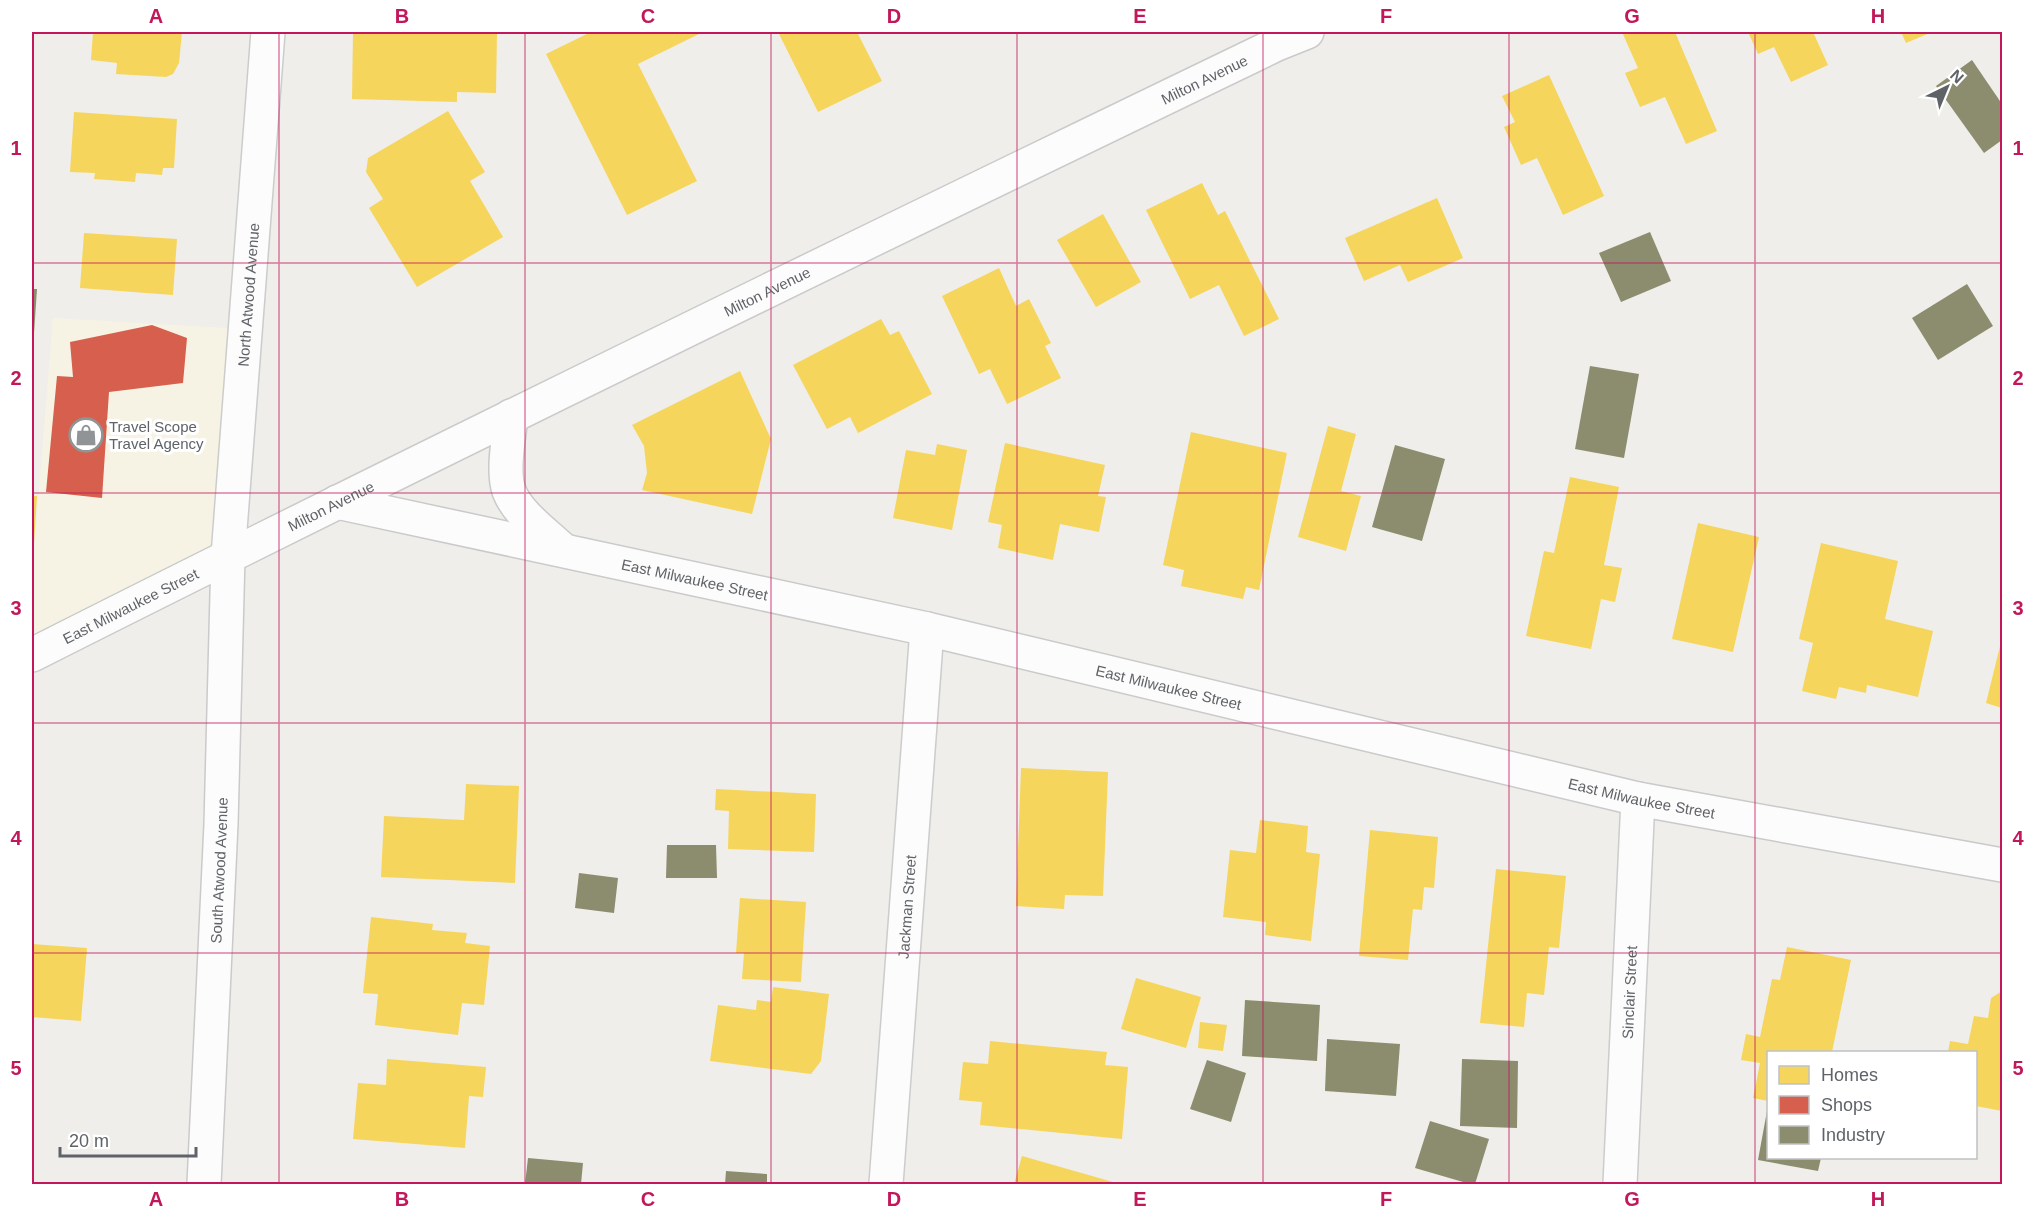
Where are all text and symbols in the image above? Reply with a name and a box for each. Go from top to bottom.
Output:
text: A [149,5,163,27]
text: B [395,5,409,27]
text: C [641,5,655,27]
text: D [887,5,901,27]
text: E [1133,5,1147,27]
text: F [1380,5,1392,27]
text: G [1624,5,1640,27]
text: H [1871,5,1885,27]
street label: Milton Avenue [1158,51,1250,107]
north arrow [1917,57,1977,117]
text: N [1947,66,1967,87]
text: 1 [10,137,22,159]
text: 1 [2012,137,2024,159]
street label: North Atwood Avenue [234,222,262,367]
street label: Milton Avenue [721,263,813,319]
text: 2 [10,367,22,389]
text: 2 [2012,367,2024,389]
shop icon: Travel Scope Travel Agency [68,417,104,453]
place label: Travel Scope Travel Agency [109,418,204,452]
street label: Milton Avenue [285,477,377,534]
street label: East Milwaukee Street [620,555,770,603]
street label: East Milwaukee Street [60,564,202,647]
text: 3 [10,597,22,619]
text: 3 [2012,597,2024,619]
street label: East Milwaukee Street [1094,661,1244,713]
street label: East Milwaukee Street [1567,774,1717,821]
street label: South Atwood Avenue [207,797,230,944]
text: 4 [10,827,22,849]
text: 4 [2012,827,2024,849]
street label: Jackman Street [894,853,919,959]
street label: Sinclair Street [1618,944,1640,1039]
legend [1767,1051,1977,1159]
text: 5 [10,1057,22,1079]
text: 5 [2012,1057,2024,1079]
text: Homes [1821,1065,1878,1085]
text: Shops [1821,1095,1872,1115]
scale bar [60,1120,196,1158]
text: Industry [1821,1125,1885,1145]
text: 20 m [69,1131,109,1151]
text: A [149,1188,163,1210]
text: B [395,1188,409,1210]
text: C [641,1188,655,1210]
text: D [887,1188,901,1210]
text: E [1133,1188,1147,1210]
text: F [1380,1188,1392,1210]
text: G [1624,1188,1640,1210]
text: H [1871,1188,1885,1210]

